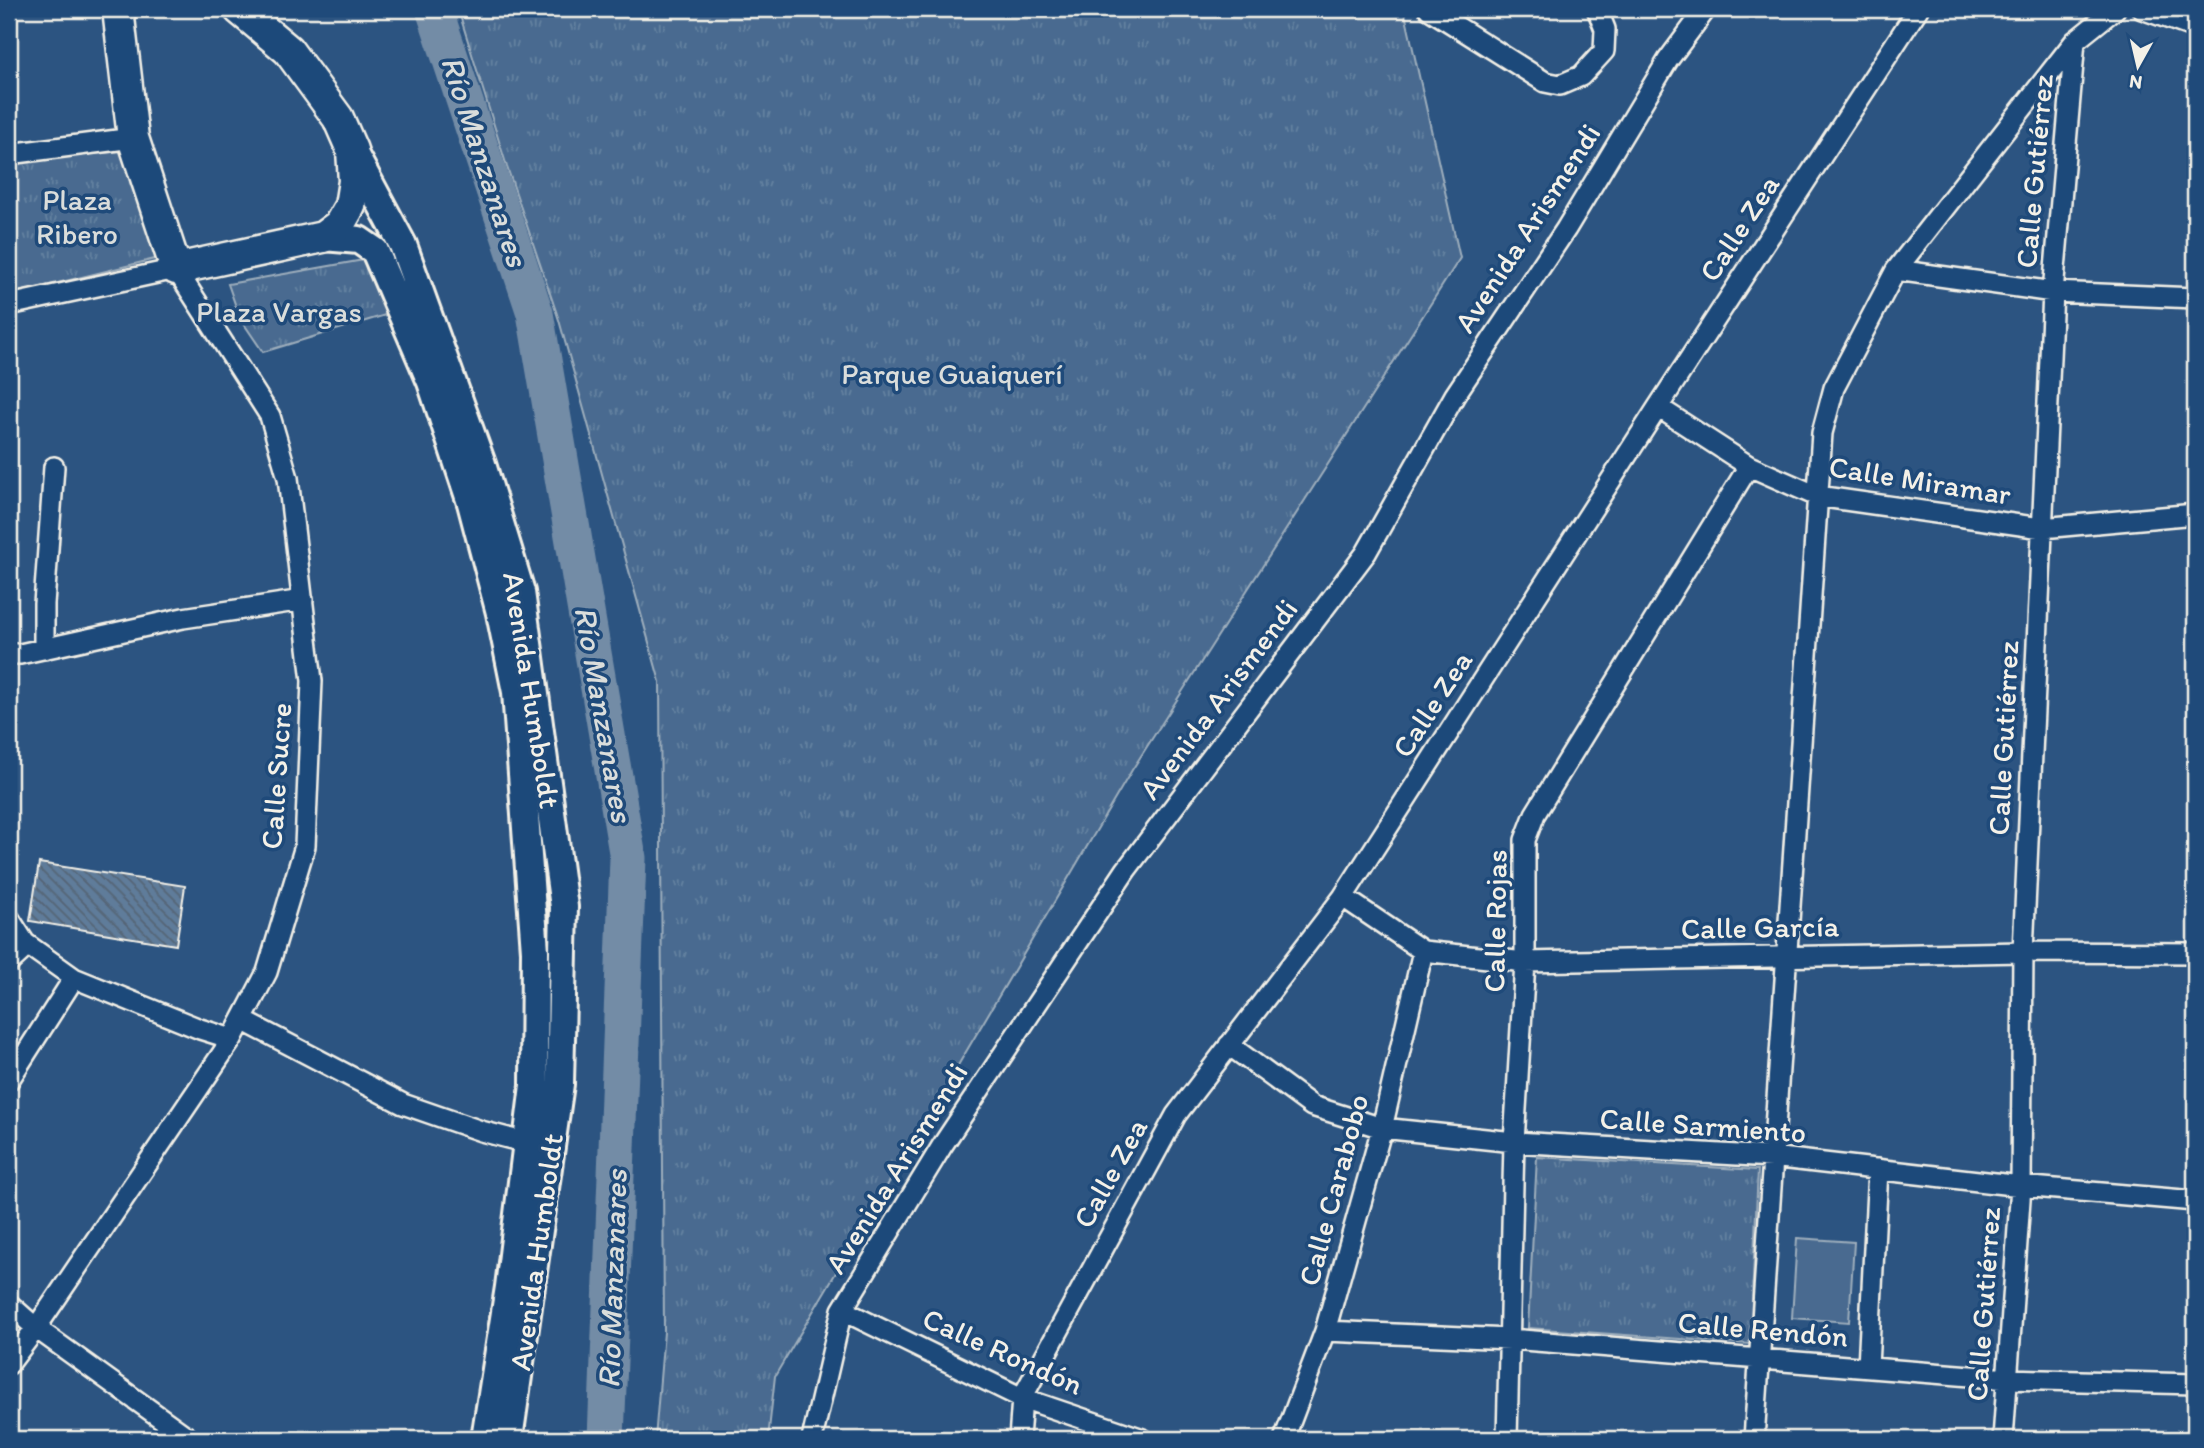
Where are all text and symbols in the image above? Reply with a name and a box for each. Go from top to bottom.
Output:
north arrow [2102,32,2172,102]
water label: Río Manzanares [433,51,537,273]
text: N [2128,70,2144,95]
street label: Calle Gutiérrez [2007,72,2061,270]
street label: Avenida Arismendi [1446,117,1608,339]
street label: Calle Zea [1691,167,1787,288]
park label: Plaza Ribero [36,181,118,252]
park label: Plaza Vargas [196,293,362,330]
park label: Parque Guaiquerí [841,355,1063,392]
street label: Calle Miramar [1826,447,2014,513]
street label: Avenida Humboldt [495,569,569,811]
street label: Avenida Arismendi [1131,591,1305,807]
water label: Río Manzanares [566,603,642,827]
street label: Calle Gutiérrez [1979,640,2027,836]
street label: Calle Zea [1384,643,1480,764]
street label: Calle Sucre [252,702,300,850]
street label: Calle Rojas [1475,849,1515,993]
street label: Calle García [1680,907,1840,947]
street label: Avenida Arismendi [816,1056,976,1280]
street label: Calle Carabobo [1290,1090,1376,1290]
street label: Calle Sarmiento [1599,1099,1807,1151]
street label: Calle Zea [1065,1111,1155,1234]
street label: Avenida Humboldt [501,1131,571,1373]
water label: Río Manzanares [589,1167,635,1389]
street label: Calle Gutiérrez [1958,1205,2008,1403]
street label: Calle Rondón [917,1299,1089,1403]
street label: Calle Rendón [1676,1303,1850,1355]

